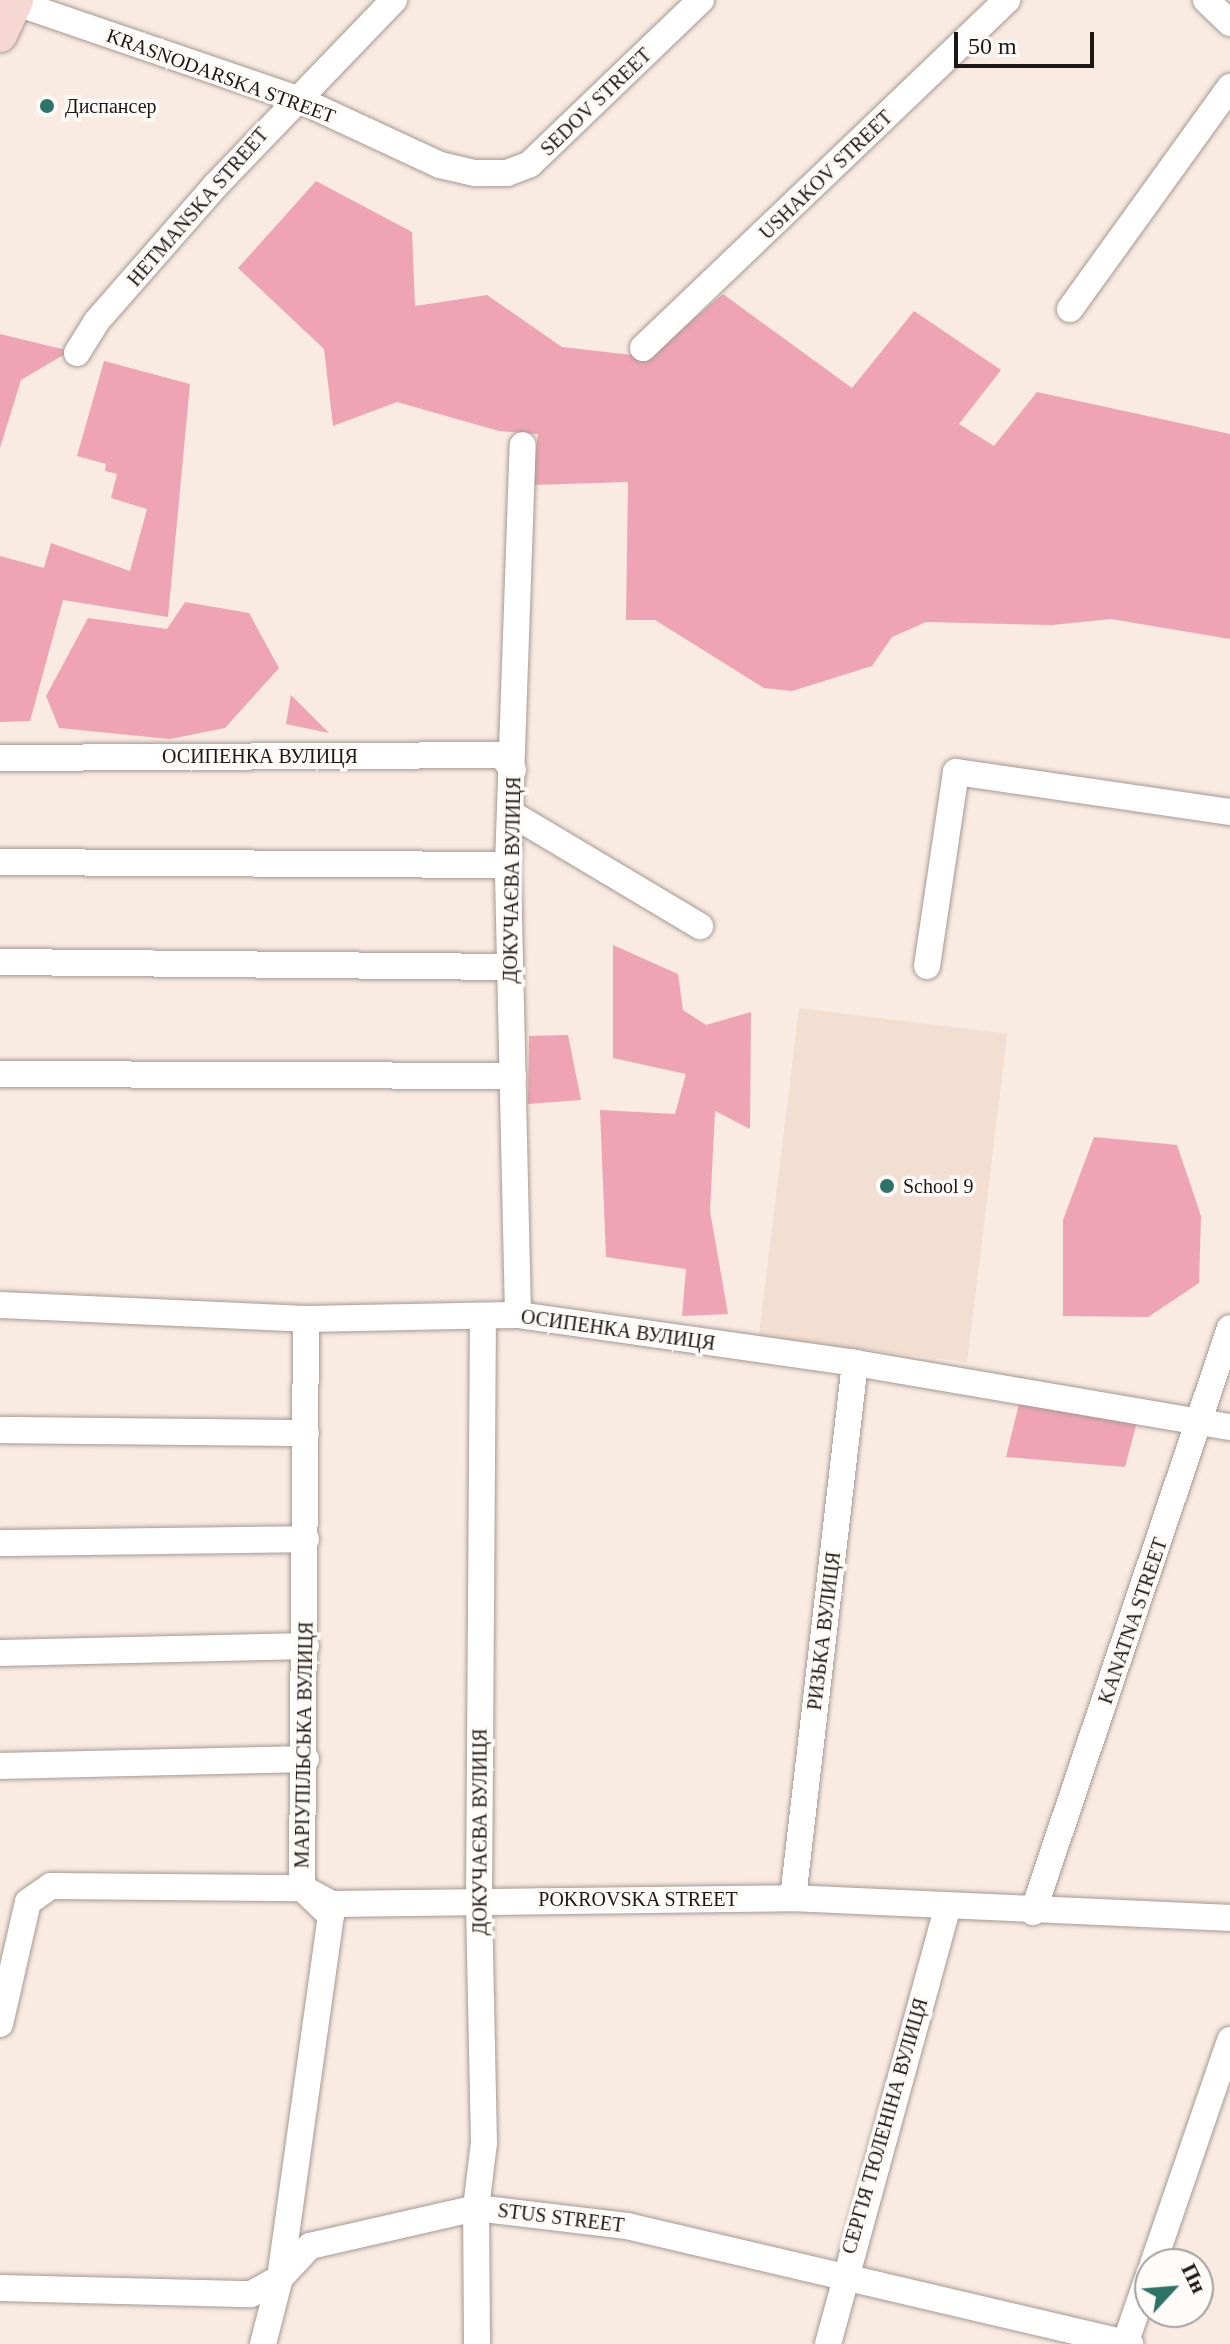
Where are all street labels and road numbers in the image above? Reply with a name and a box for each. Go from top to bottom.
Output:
street label: KRASNODARSKA STREET [103,23,339,129]
street label: SEDOV STREET [536,43,656,161]
street label: USHAKOV STREET [754,105,898,245]
street label: HETMANSKA STREET [122,122,274,292]
street label: ОСИПЕНКА ВУЛИЦЯ [162,744,358,768]
street label: ДОКУЧАЄВА ВУЛИЦЯ [498,776,526,984]
street label: ОСИПЕНКА ВУЛИЦЯ [519,1304,717,1356]
street label: KANATNA STREET [1093,1534,1173,1708]
street label: РИЗЬКА ВУЛИЦЯ [802,1550,846,1712]
street label: МАРІУПІЛЬСЬКА ВУЛИЦЯ [290,1621,318,1869]
street label: ДОКУЧАЄВА ВУЛИЦЯ [468,1729,492,1935]
street label: POKROVSKA STREET [538,1887,738,1911]
street label: СЕРГІЯ ТЮЛЕНІНА ВУЛИЦЯ [837,1995,933,2257]
street label: STUS STREET [496,2198,626,2238]

